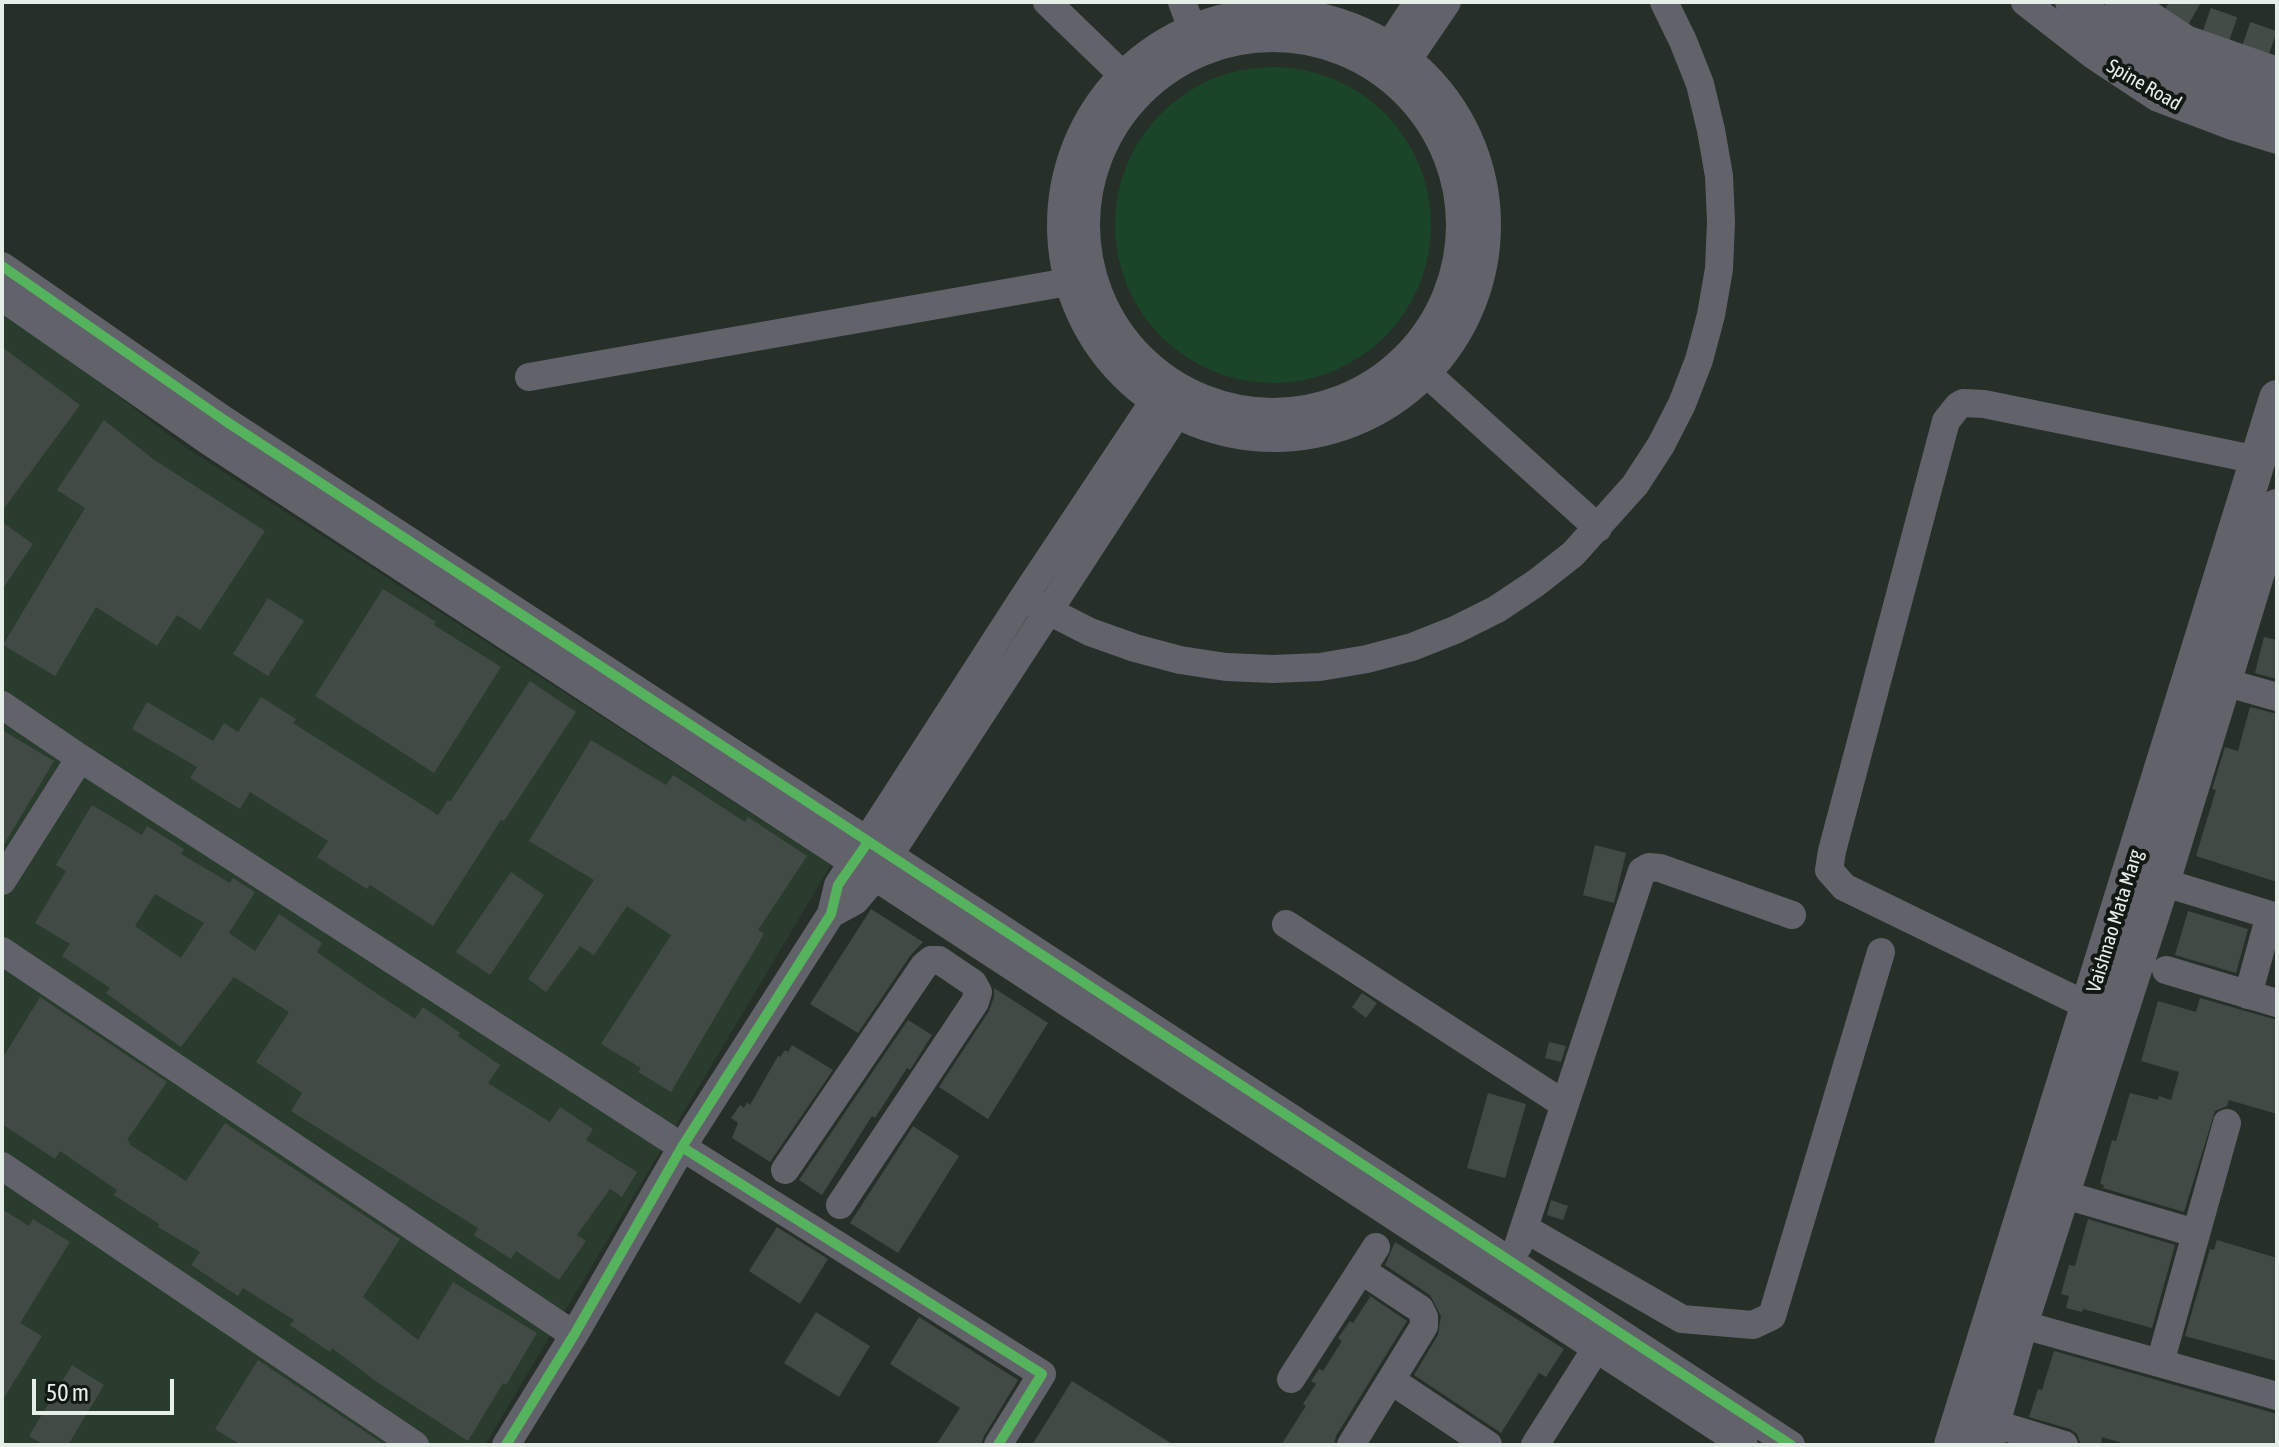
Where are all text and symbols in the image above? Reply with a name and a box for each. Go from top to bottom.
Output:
street label: Spine Road [2102,54,2186,116]
street label: Vaishnao Mata Marg [2082,847,2148,995]
scale bar [36,1363,178,1413]
text: 50 m [46,1379,89,1406]

